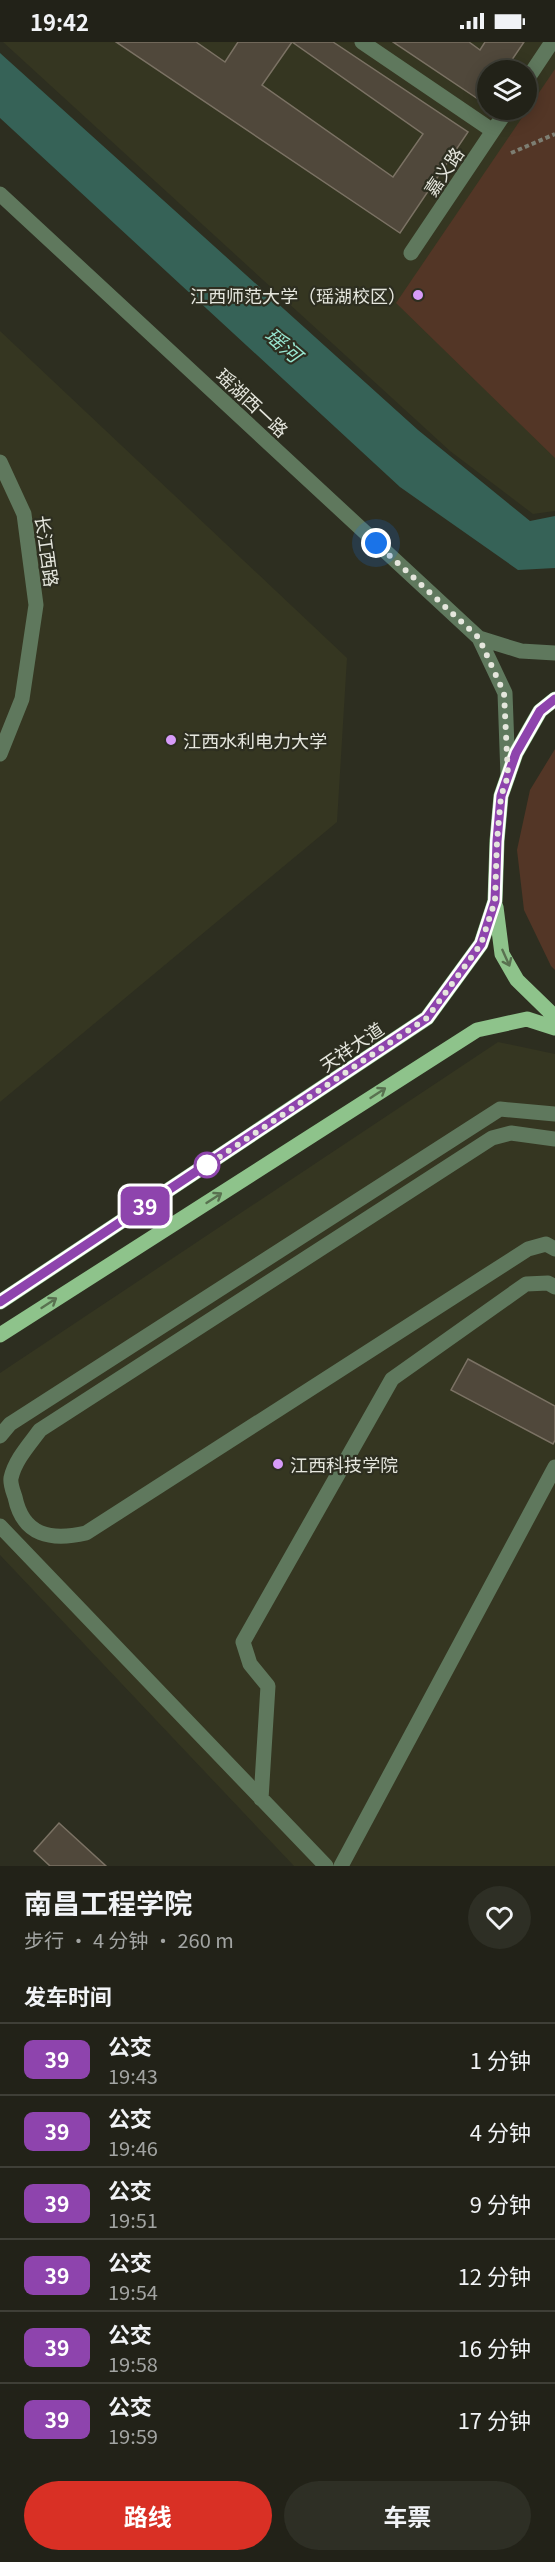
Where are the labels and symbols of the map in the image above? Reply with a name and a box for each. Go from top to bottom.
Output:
street label: 嘉义路 [417,141,469,201]
place label: 江西师范大学（瑶湖校区） [190,282,406,308]
marker: 江西师范大学（瑶湖校区） [411,288,425,302]
water label: 瑶河 [259,320,312,371]
street label: 瑶湖西一路 [211,362,295,442]
street label: 长江西路 [30,514,66,588]
your location [361,528,391,558]
place label: 江西水利电力大学 [183,727,327,753]
marker: 江西水利电力大学 [164,733,178,747]
one-way arrow [500,948,512,966]
street label: 天祥大道 [314,1015,388,1077]
one-way arrow [369,1087,386,1099]
unlabelled marker [194,1152,220,1178]
line badge: 39 [118,1186,172,1226]
one-way arrow [205,1192,221,1204]
one-way arrow [40,1297,57,1309]
place label: 江西科技学院 [290,1451,398,1477]
marker: 江西科技学院 [271,1457,285,1471]

